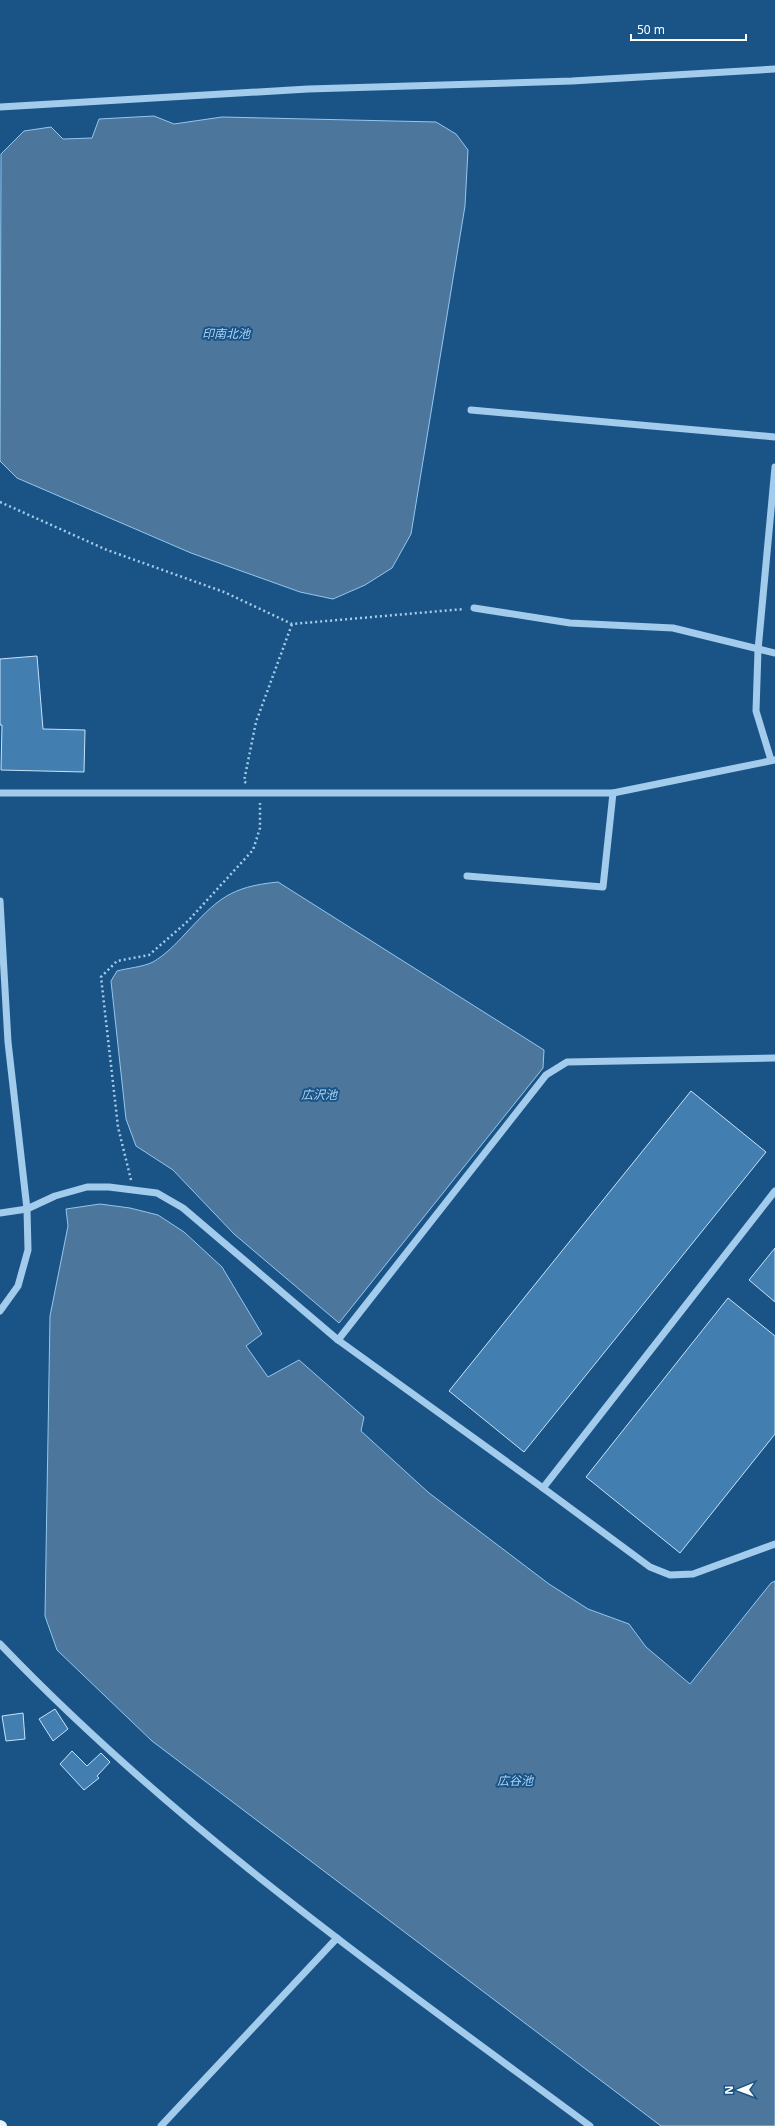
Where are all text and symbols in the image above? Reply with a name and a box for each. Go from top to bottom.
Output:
scale bar [631,16,746,42]
text: 50 m [637,21,665,38]
water label: 印南北池 [202,325,251,342]
water label: 広沢池 [301,1086,338,1103]
water label: 広谷池 [497,1772,534,1789]
north arrow [719,2070,759,2110]
text: N [721,2086,736,2095]

